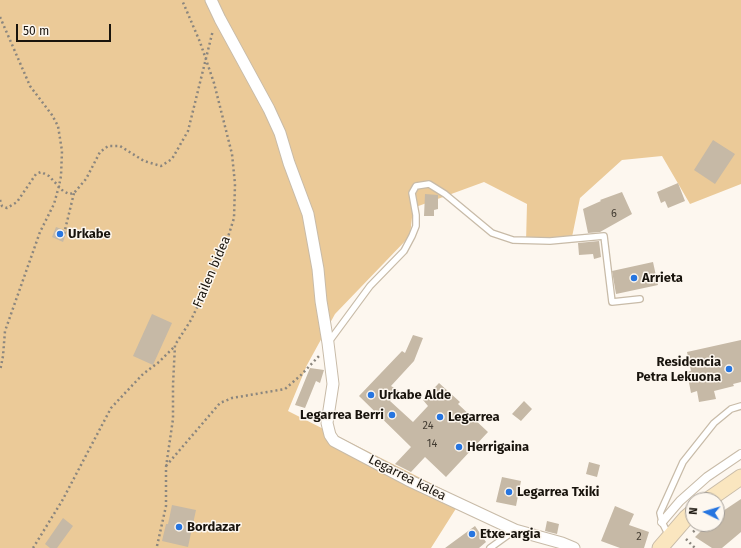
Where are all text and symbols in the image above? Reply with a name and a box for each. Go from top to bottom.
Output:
scale bar [18,16,113,42]
text: 50 m [23,24,49,38]
house number: 6 [611,207,617,221]
place label: Urkabe [68,226,111,242]
marker: Urkabe [55,229,65,239]
street label: Frailen bidea [190,234,234,310]
place label: Arrieta [642,270,683,286]
marker: Arrieta [629,273,639,283]
place label: Residencia Petra Lekuona [636,354,721,385]
marker: Residencia Petra Lekuona [724,364,734,374]
place label: Urkabe Alde [379,387,451,403]
marker: Urkabe Alde [366,390,376,400]
place label: Legarrea Berri [300,407,384,423]
place label: Legarrea [448,409,500,425]
marker: Legarrea Berri [387,410,397,420]
marker: Legarrea [435,412,445,422]
house number: 24 [423,419,433,433]
house number: 14 [427,437,437,451]
place label: Herrigaina [467,439,529,455]
marker: Herrigaina [454,442,464,452]
street label: Legarrea kalea [366,452,448,504]
place label: Legarrea Txiki [517,484,599,500]
marker: Legarrea Txiki [504,487,514,497]
north arrow [685,492,725,532]
text: N [687,507,700,515]
place label: Bordazar [187,519,240,535]
marker: Bordazar [174,522,184,532]
place label: Etxe-argia [480,526,541,542]
marker: Etxe-argia [467,529,477,539]
house number: 2 [636,530,642,544]

